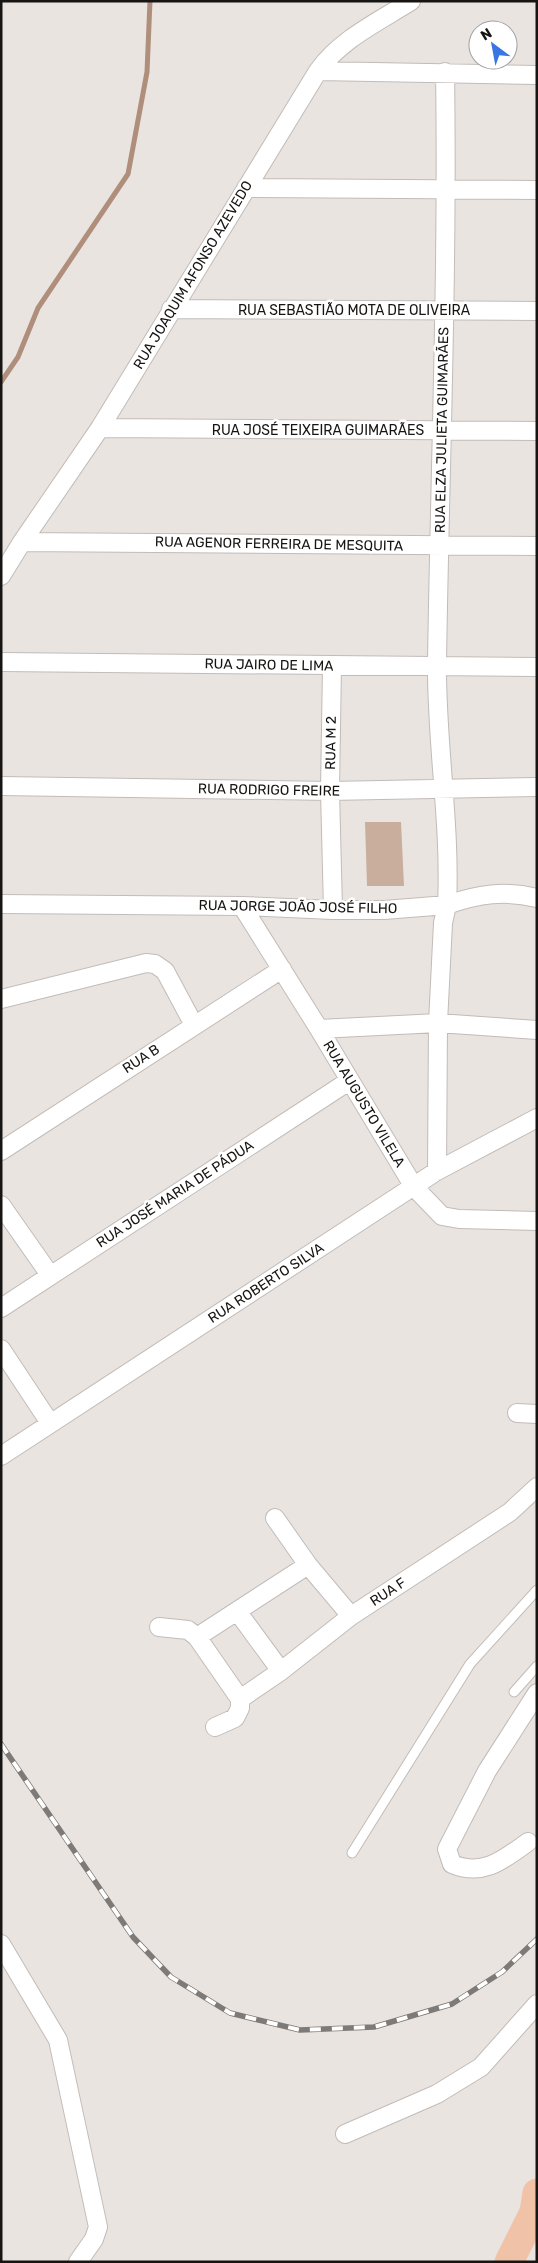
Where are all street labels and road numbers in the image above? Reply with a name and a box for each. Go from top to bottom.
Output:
street label: RUA JOAQUIM AFONSO AZEVEDO [130,178,256,372]
street label: RUA SEBASTIÃO MOTA DE OLIVEIRA [238,301,471,319]
street label: RUA ELZA JULIETA GUIMARÃES [431,326,452,533]
street label: RUA JOSÉ TEIXEIRA GUIMARÃES [212,421,425,439]
street label: RUA AGENOR FERREIRA DE MESQUITA [155,533,404,555]
street label: RUA JAIRO DE LIMA [204,655,334,675]
street label: RUA M 2 [322,716,340,770]
street label: RUA RODRIGO FREIRE [198,780,340,800]
street label: RUA JORGE JOÃO JOSÉ FILHO [198,896,398,917]
street label: RUA AUGUSTO VILELA [319,1038,409,1171]
street label: RUA B [119,1041,163,1077]
street label: RUA JOSÉ MARIA DE PÁDUA [93,1136,257,1251]
street label: RUA ROBERTO SILVA [205,1239,328,1327]
street label: RUA F [367,1574,409,1610]

